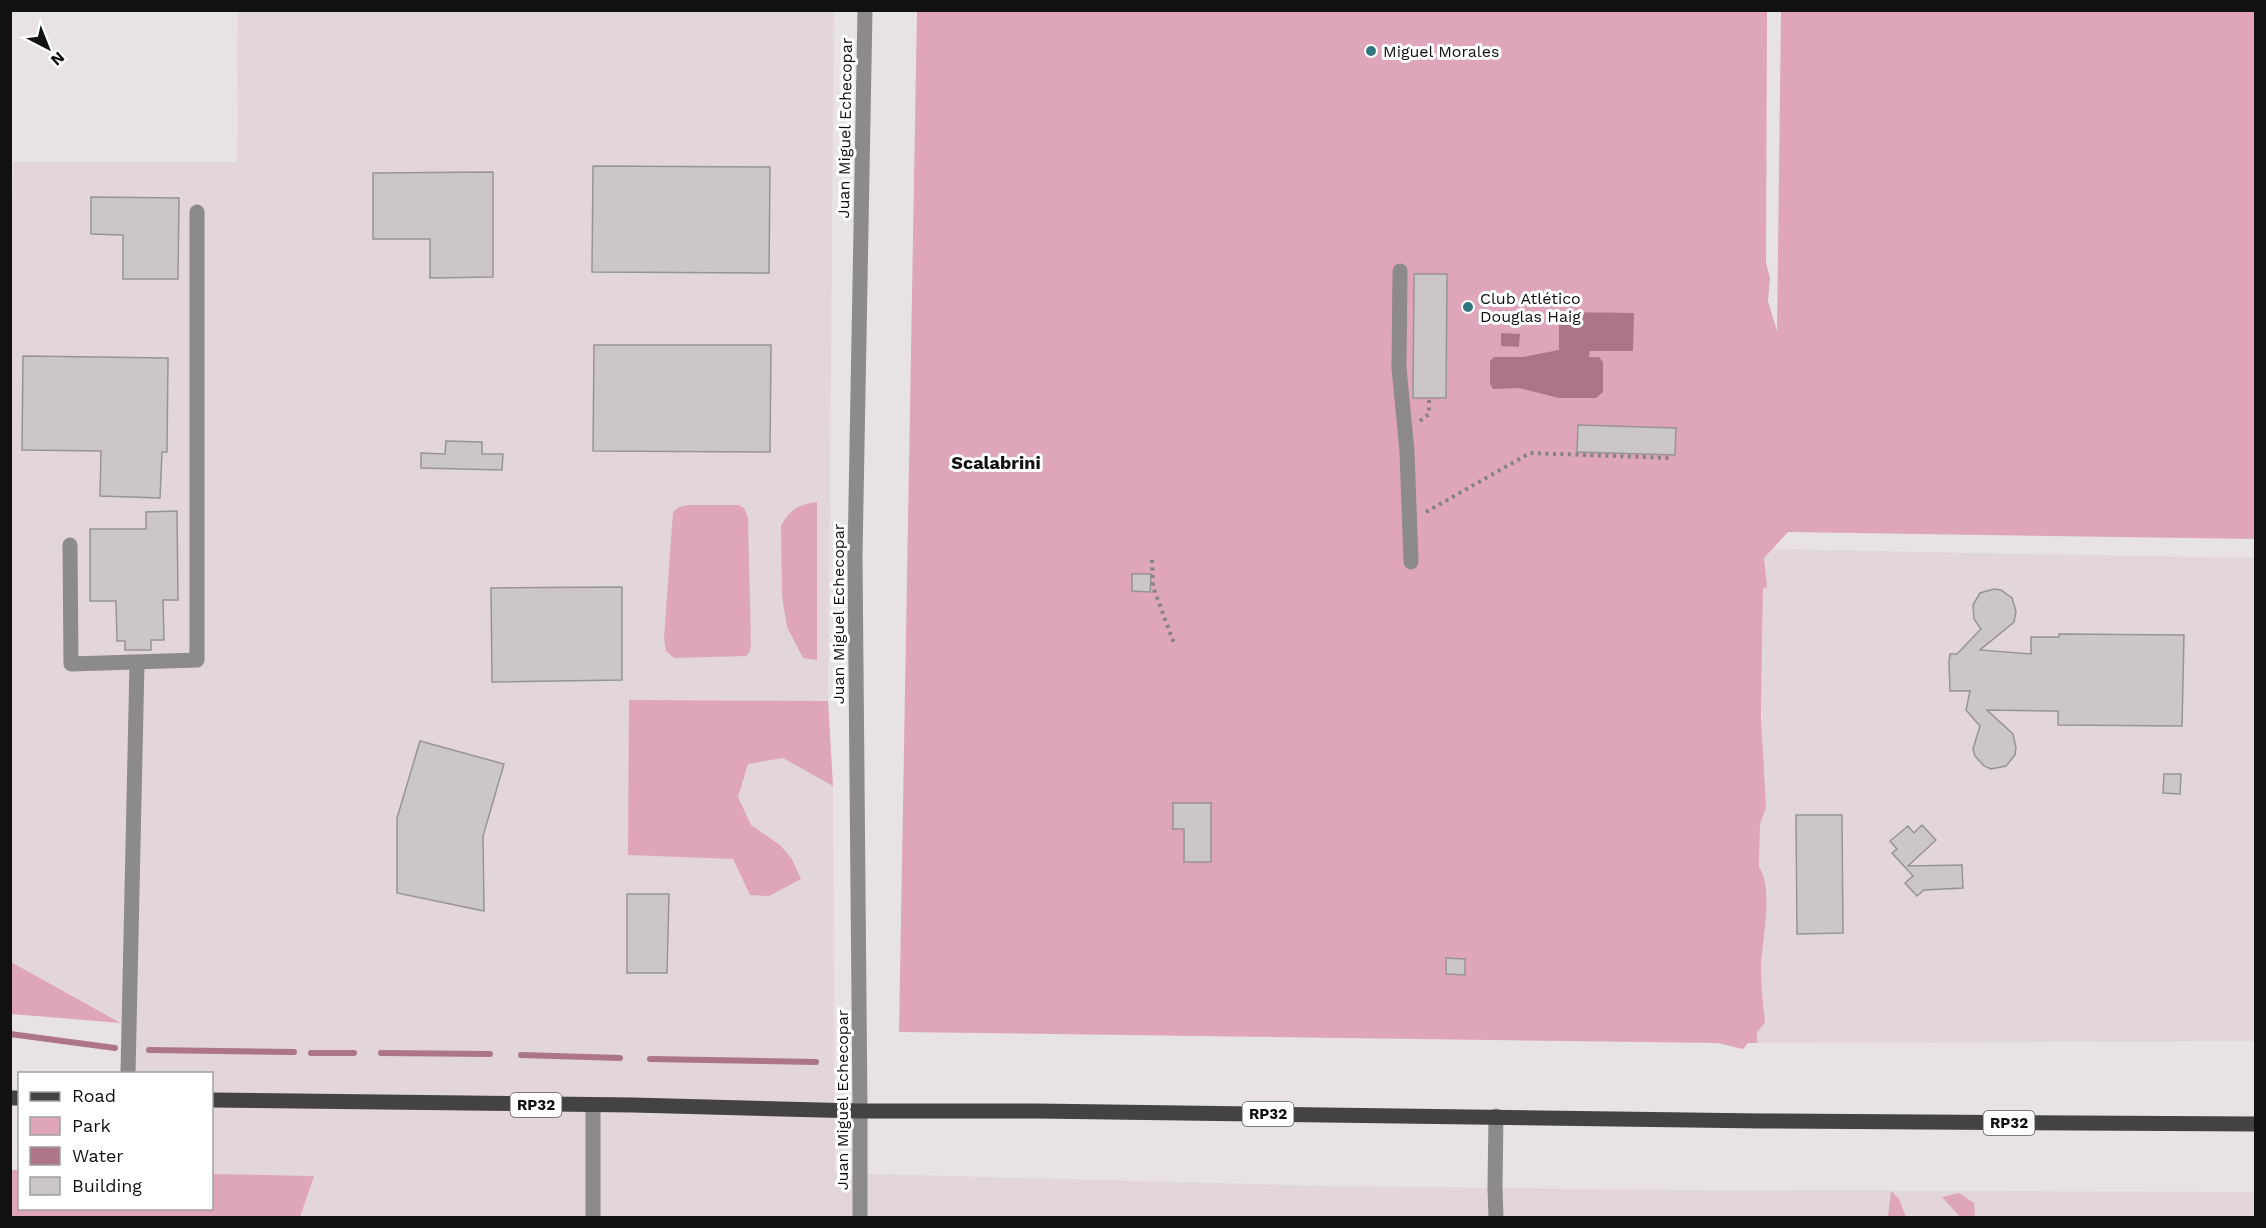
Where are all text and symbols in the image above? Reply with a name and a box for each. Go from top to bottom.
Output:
north arrow [18,18,78,78]
street label: Juan Miguel Echecopar [834,37,856,219]
place label: Miguel Morales [1383,42,1499,61]
marker: Miguel Morales [1364,44,1378,58]
text: N [47,48,68,70]
place label: Club Atlético Douglas Haig [1480,289,1581,326]
marker: Club Atlético Douglas Haig [1461,300,1475,314]
district label: Scalabrini [951,452,1041,473]
street label: Juan Miguel Echecopar [829,523,848,704]
street label: Juan Miguel Echecopar [833,1009,852,1190]
legend [18,1072,213,1210]
text: Road [72,1085,116,1106]
road number: RP32 [510,1093,562,1117]
road number: RP32 [1242,1102,1294,1126]
road number: RP32 [1984,1111,2034,1135]
text: Park [72,1115,111,1136]
text: Water [72,1145,124,1166]
text: Building [72,1175,142,1196]

